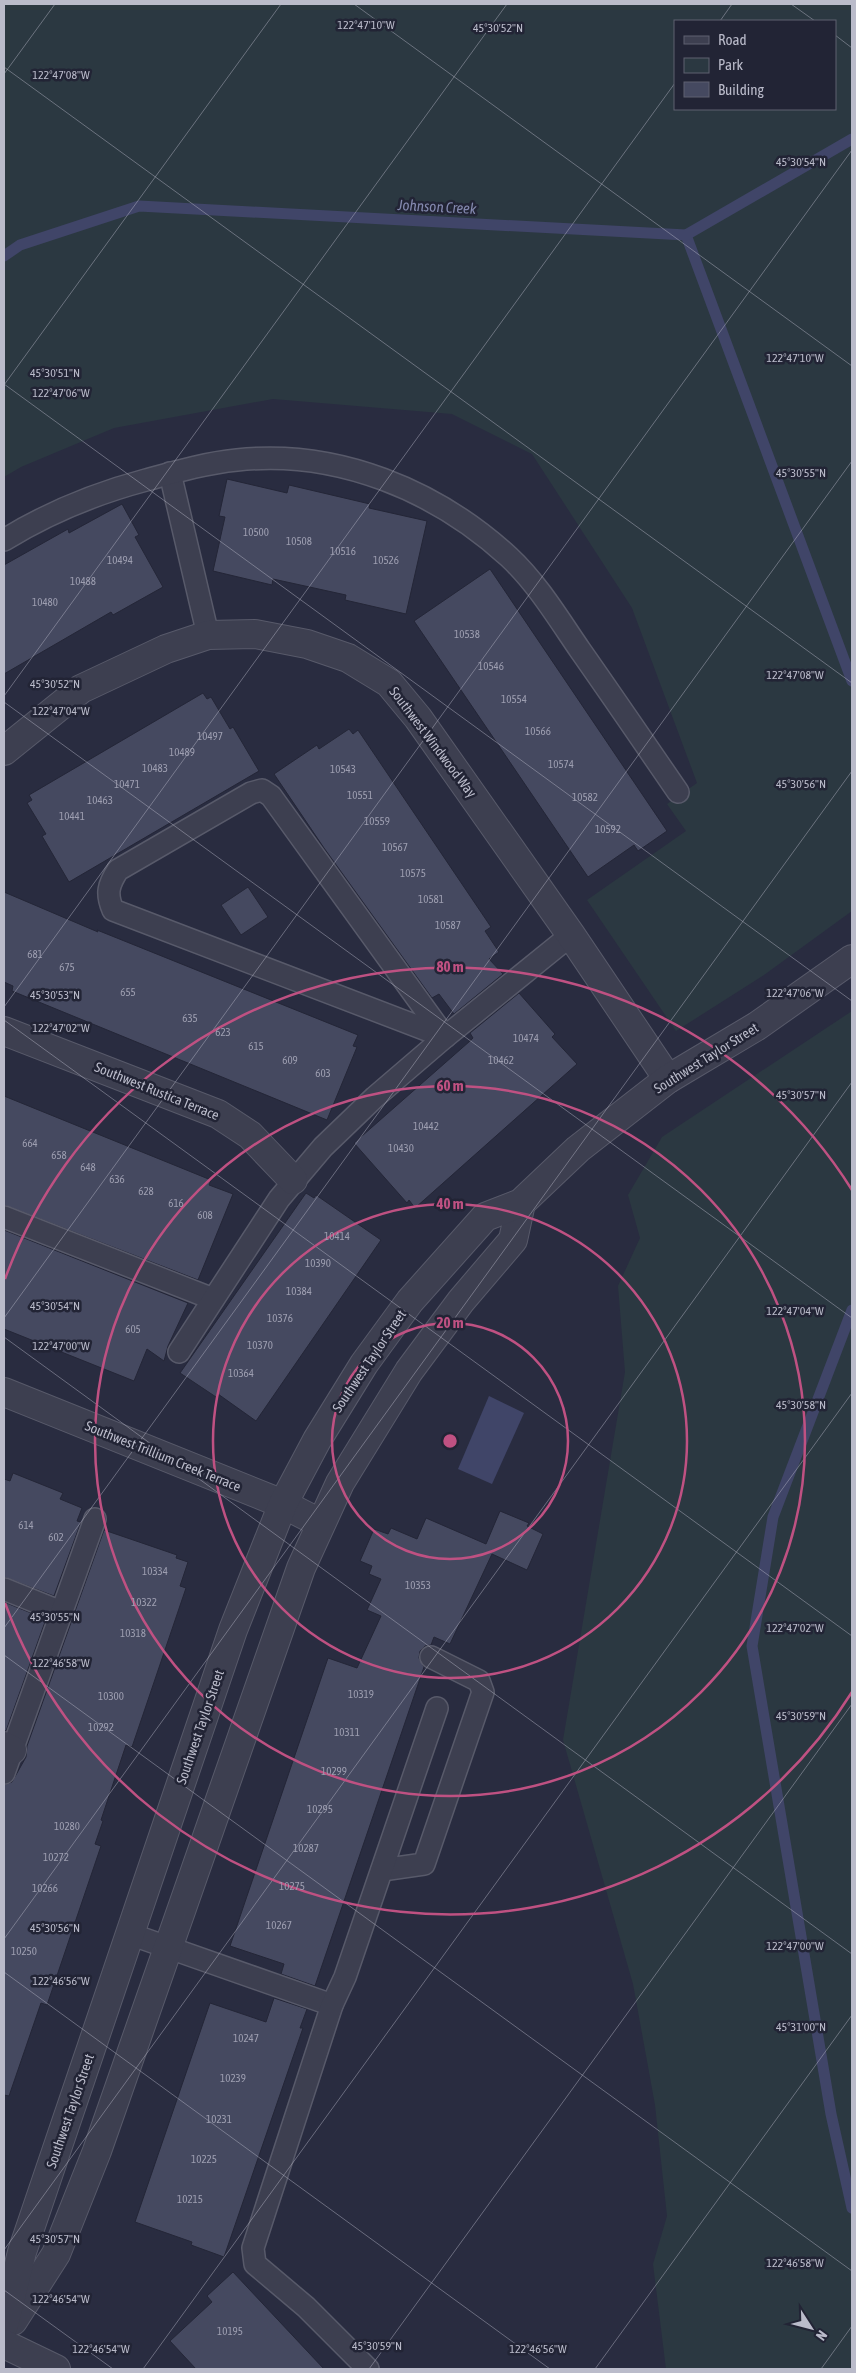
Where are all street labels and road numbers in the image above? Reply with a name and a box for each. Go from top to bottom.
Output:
street label: Southwest Windwood Way [386,684,480,801]
street label: Southwest Taylor Street [651,1019,761,1097]
street label: Southwest Rustica Terrace [92,1059,222,1123]
street label: Southwest Taylor Street [329,1307,409,1415]
street label: Southwest Trillium Creek Terrace [83,1417,243,1495]
street label: Southwest Taylor Street [173,1668,227,1786]
street label: Southwest Taylor Street [43,2052,97,2170]

